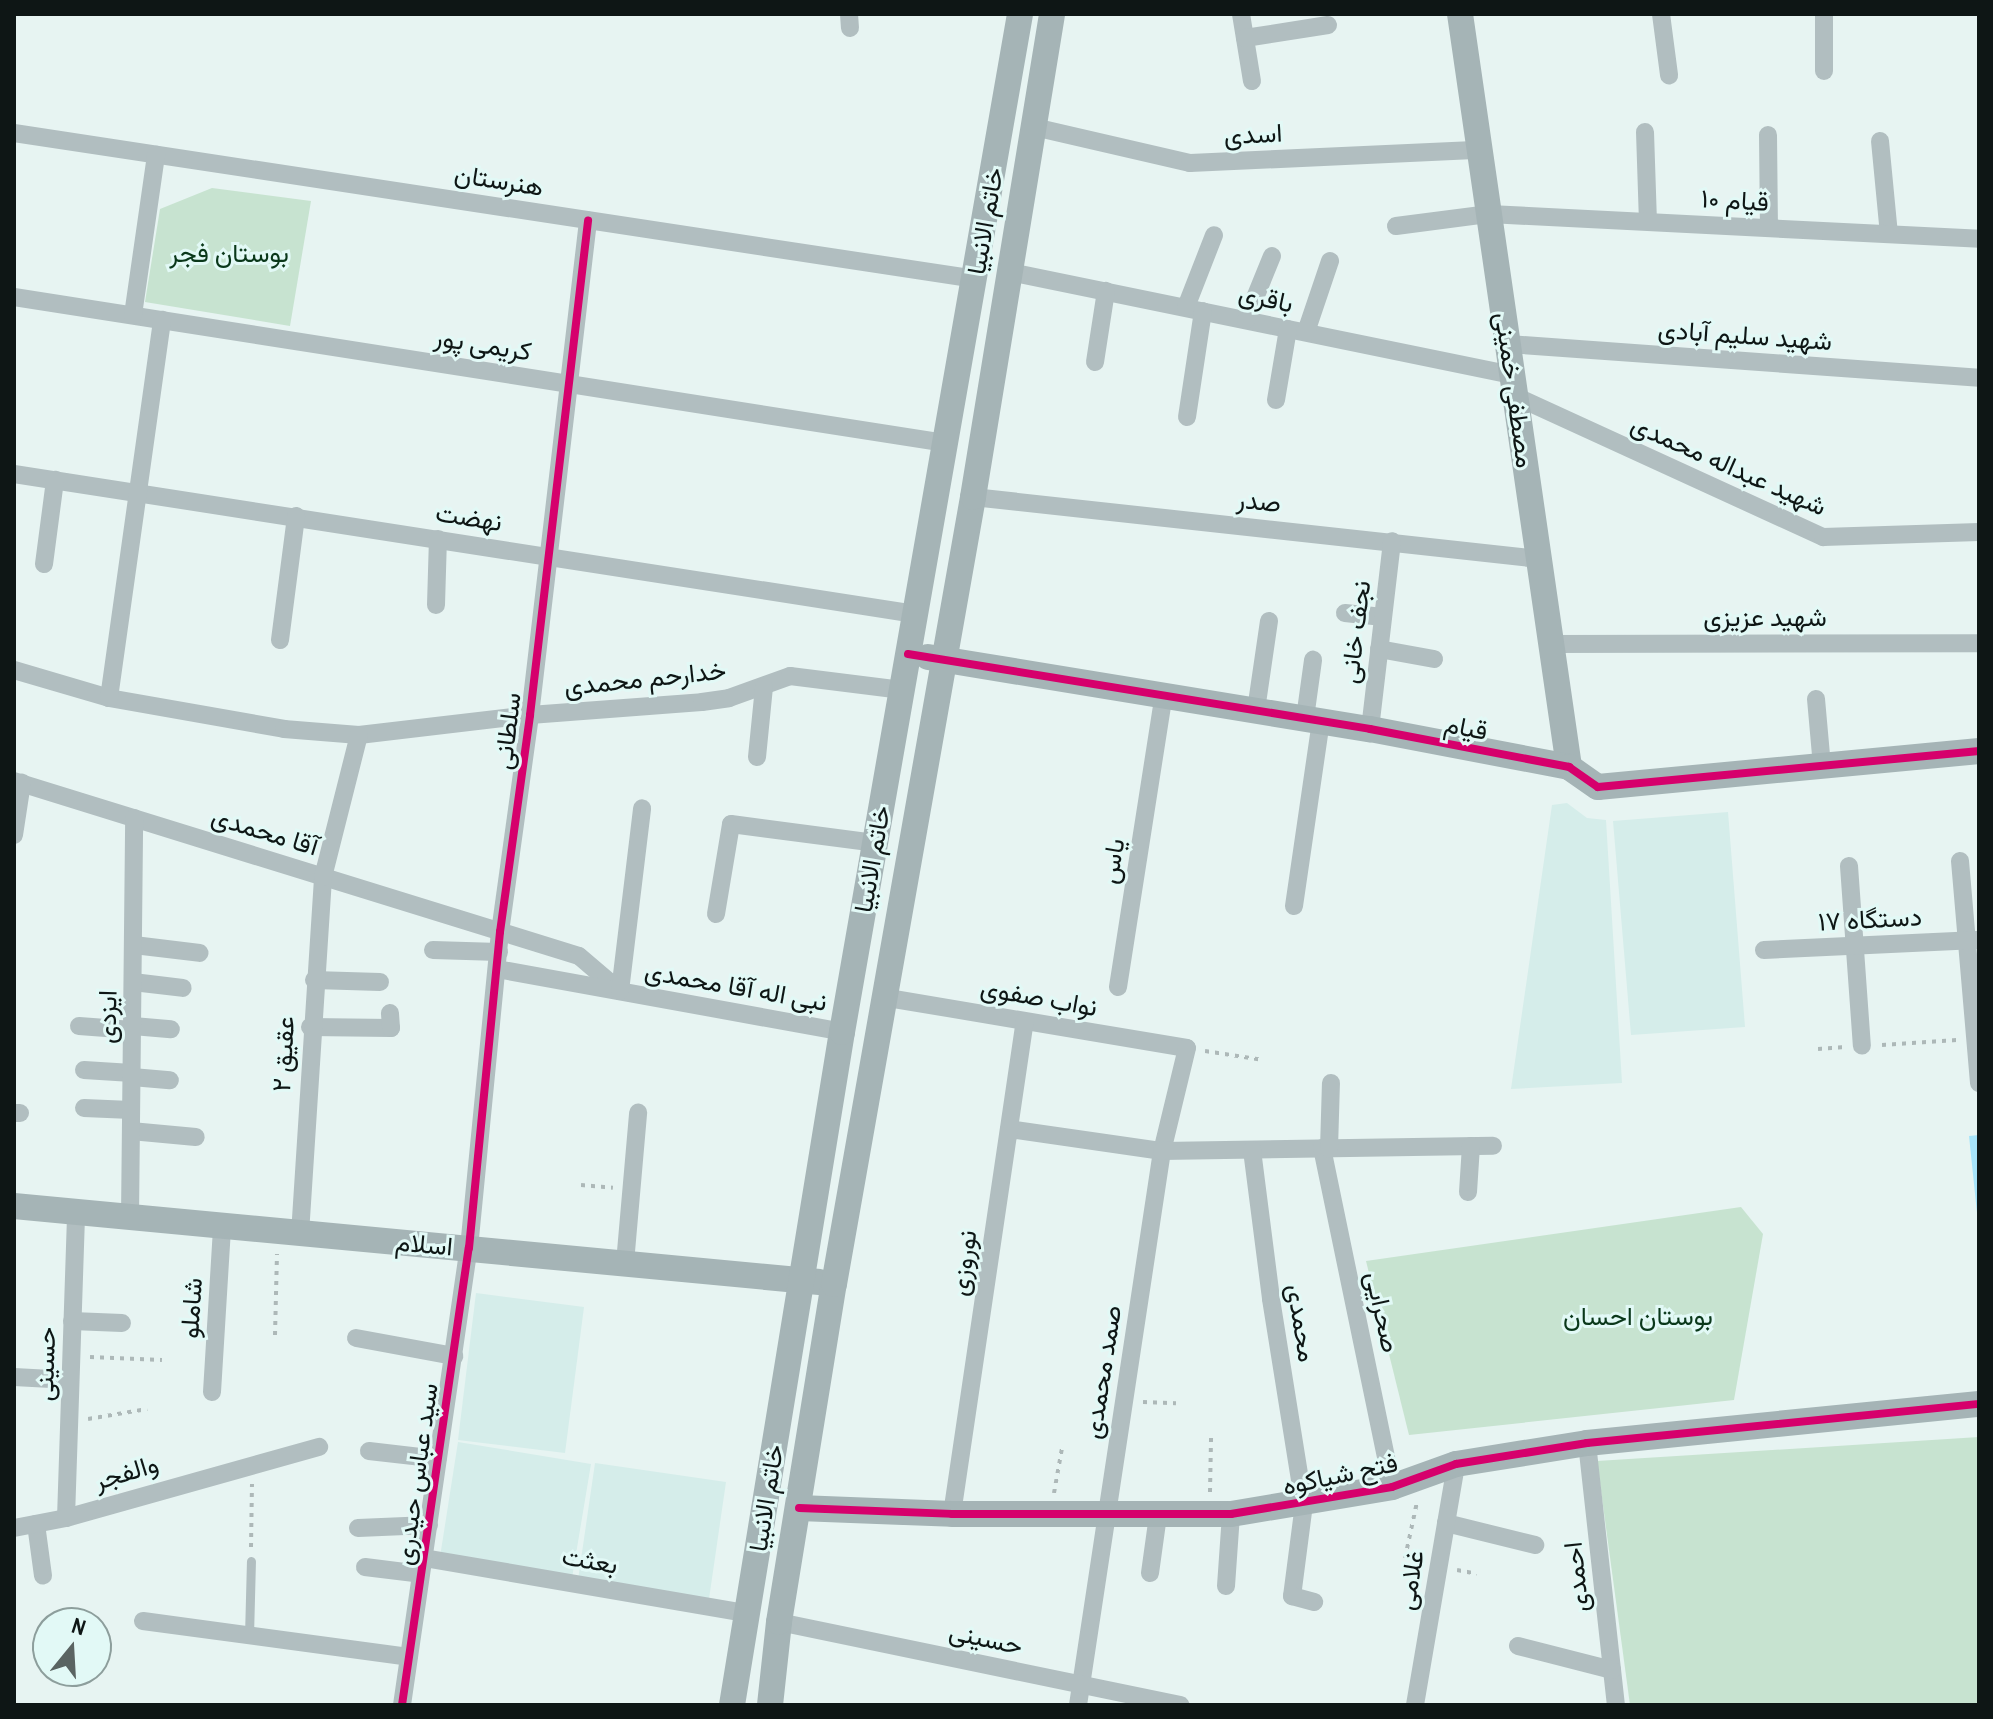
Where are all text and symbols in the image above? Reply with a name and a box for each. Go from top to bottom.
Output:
street label: اسدی [1223,117,1283,151]
street label: هنرستان [452,158,546,202]
street label: خاتم الانبیا [960,165,1010,277]
street label: قیام ۱۰ [1700,183,1770,217]
park label: بوستان فجر [169,237,289,269]
street label: باقری [1236,277,1296,319]
street label: مصطفی خمینی [1489,310,1541,470]
street label: شهید سلیم آبادی [1657,313,1833,357]
street label: کریمی پور [432,321,534,367]
street label: شهید عبداله محمدی [1626,408,1832,522]
street label: صدر [1235,483,1283,519]
street label: نهضت [434,496,504,538]
street label: نجف خانی [1333,579,1377,685]
street label: شهید عزیزی [1703,601,1827,633]
street label: خدارحم محمدی [563,654,727,702]
street label: سلطانی [487,691,527,771]
street label: قیام [1442,708,1490,746]
street label: آقا محمدی [208,800,322,862]
street label: خاتم الانبیا [847,803,897,915]
street label: یاس [1093,836,1131,886]
street label: ۱۷ دستگاه [1817,901,1923,937]
street label: نبی اله آقا محمدی [642,955,830,1017]
street label: نواب صفوی [978,971,1100,1023]
street label: ایزدی [91,990,123,1044]
street label: عقیق ۲ [265,1015,301,1093]
street label: اسلام [394,1226,454,1262]
street label: نوروزی [943,1228,983,1298]
street label: صحرایی [1359,1269,1407,1355]
street label: شاملو [173,1276,209,1340]
street label: محمدی [1280,1282,1324,1364]
park label: بوستان احسان [1563,1300,1713,1332]
street label: صمد محمدی [1076,1303,1128,1441]
street label: حسینی [28,1326,62,1402]
street label: سید عباس حیدری [388,1381,444,1567]
street label: خاتم الانبیا [742,1442,790,1554]
street label: والفجر [90,1447,162,1497]
street label: فتح شیاکوه [1280,1447,1400,1501]
street label: بعثت [560,1540,620,1580]
street label: احمدی [1557,1540,1595,1614]
street label: غلامی [1389,1548,1431,1612]
north arrow [32,1607,112,1687]
text: N [68,1610,90,1642]
street label: حسینی [946,1615,1026,1661]

